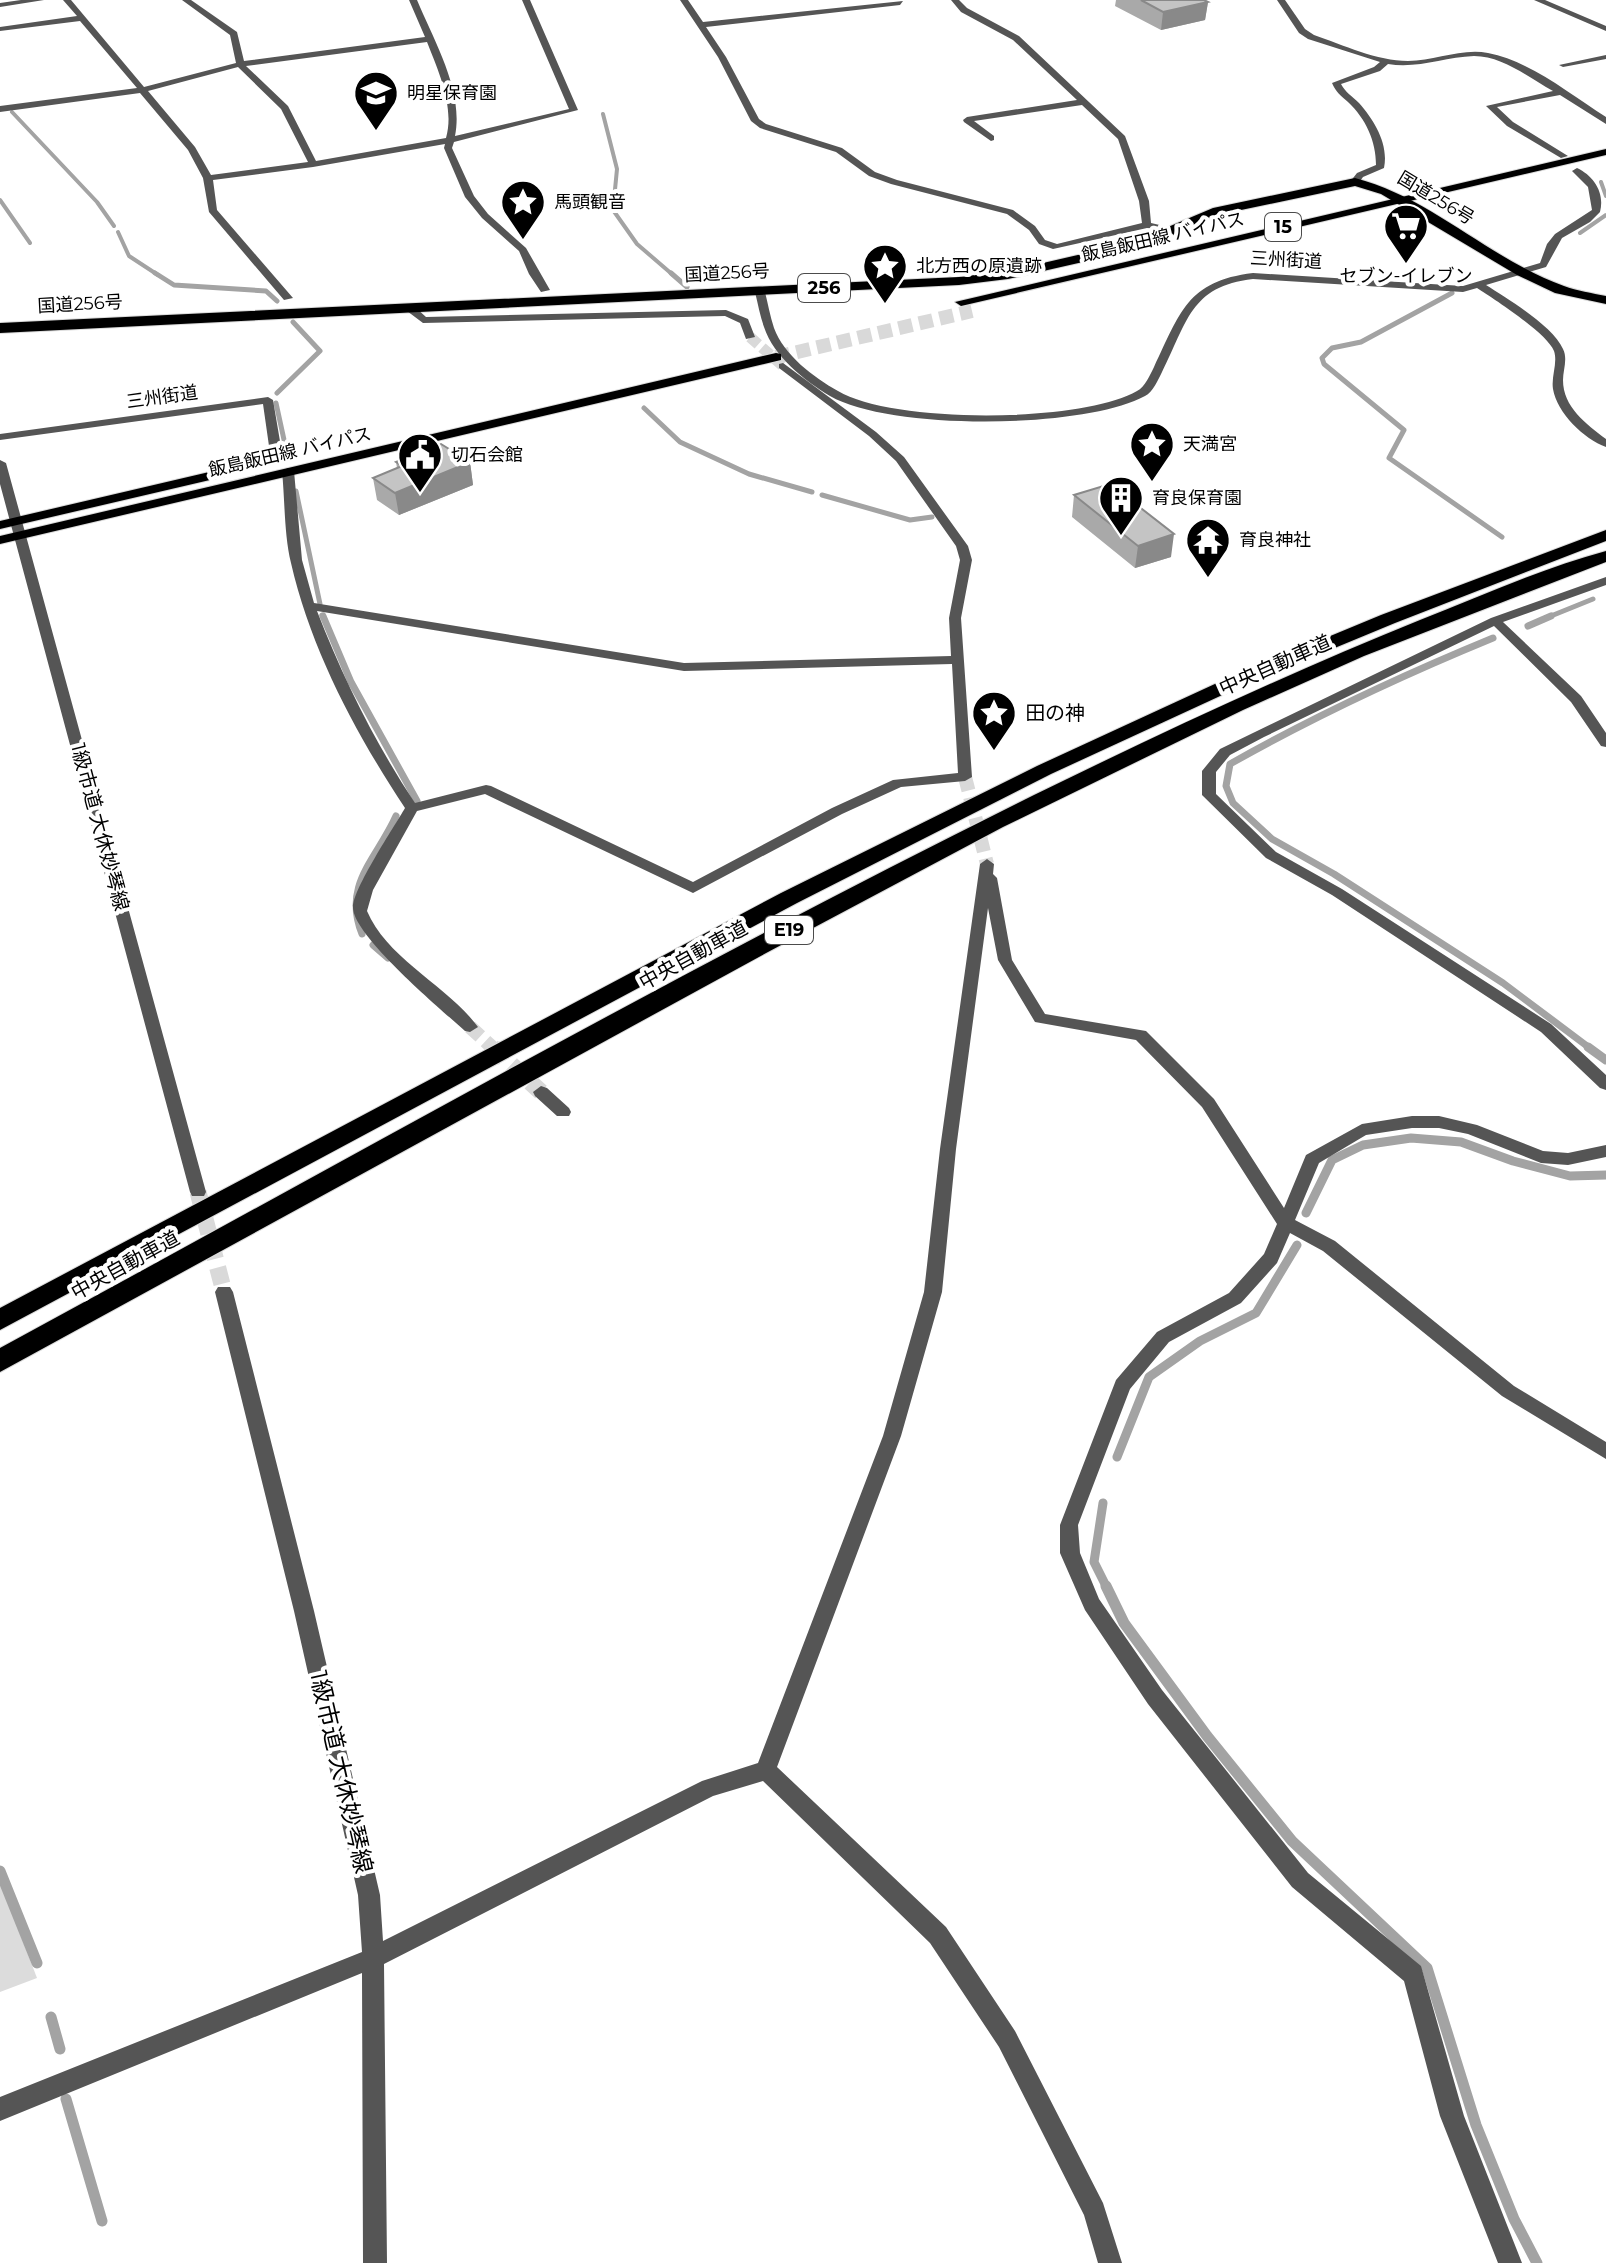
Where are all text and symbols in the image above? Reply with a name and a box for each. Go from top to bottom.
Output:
school or university icon: 明星保育園 [352,69,400,132]
place label: 明星保育園 [407,82,497,104]
street label: 国道256号 [1394,167,1478,229]
place icon: 馬頭観音 [499,178,547,241]
place label: 馬頭観音 [554,191,626,213]
supermarket icon: セブン-イレブン [1382,202,1430,265]
street label: 飯島飯田線 バイパス [1079,208,1247,266]
road number: 15 [1265,213,1301,241]
place icon: 北方西の原遺跡 [861,242,909,305]
street label: 三州街道 [1249,247,1323,273]
place label: 北方西の原遺跡 [916,255,1042,277]
street label: 国道256号 [684,260,770,286]
place label: セブン-イレブン [1340,265,1472,287]
road number: 256 [798,274,850,302]
street label: 国道256号 [37,291,123,317]
street label: 三州街道 [125,381,199,413]
place icon: 天満宮 [1128,420,1176,483]
street label: 飯島飯田線 バイパス [206,423,374,481]
public building icon: 切石会館 [396,431,444,494]
place label: 天満宮 [1183,433,1237,455]
place label: 切石会館 [451,444,523,466]
building icon: 育良保育園 [1097,474,1145,537]
place label: 育良保育園 [1152,487,1242,509]
temple icon: 育良神社 [1184,516,1232,579]
place label: 育良神社 [1239,529,1311,551]
street label: 中央自動車道 [1215,630,1335,700]
place icon: 田の神 [970,689,1018,752]
place label: 田の神 [1025,701,1085,725]
street label: 1級市道 大休妙琴線 [66,741,134,913]
street label: 中央自動車道 [635,915,751,995]
road number: E19 [765,916,813,944]
street label: 中央自動車道 [67,1225,183,1305]
street label: 1級市道 大休妙琴線 [304,1668,379,1876]

